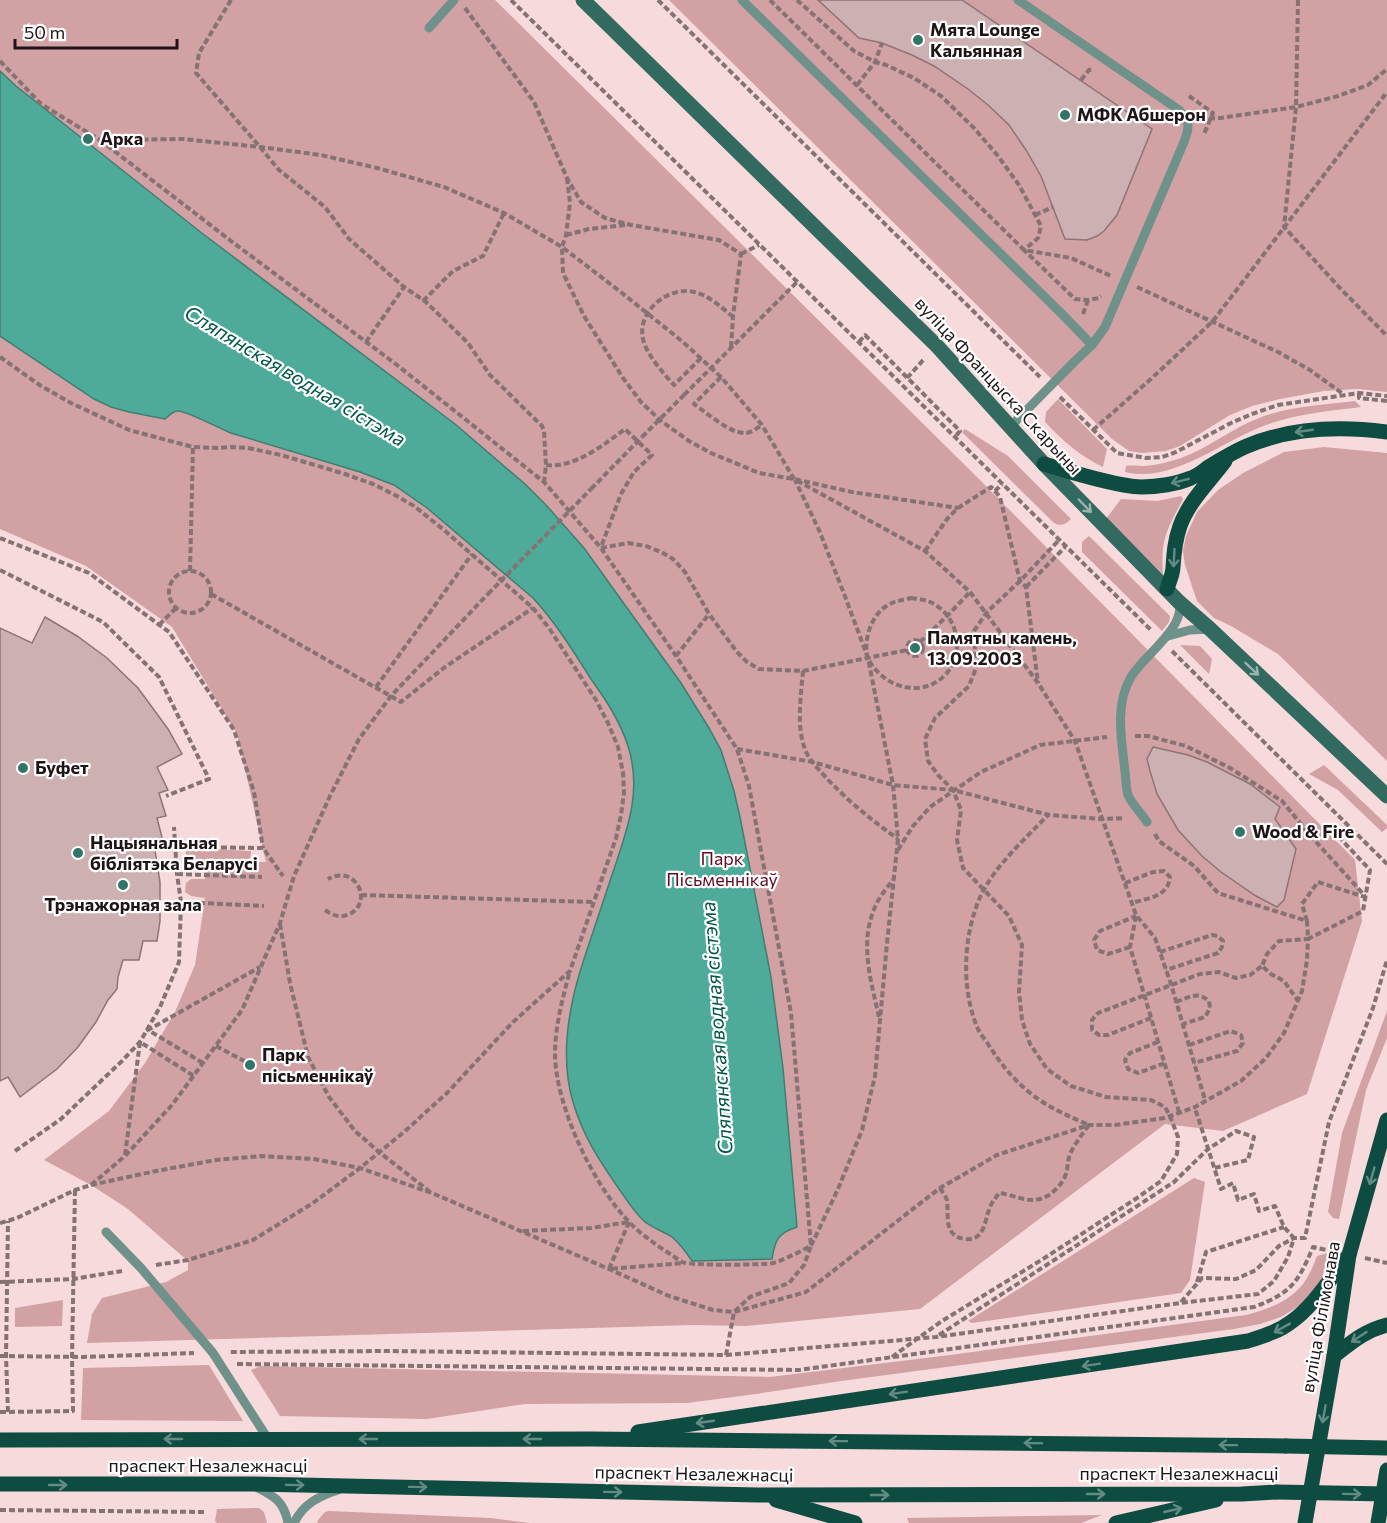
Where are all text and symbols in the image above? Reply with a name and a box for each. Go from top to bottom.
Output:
scale bar [15,12,177,50]
place label: Мята Lounge Кальянная [930,18,1040,61]
text: 50 m [24,21,65,43]
marker: Мята Lounge Кальянная [911,33,925,47]
place label: МФК Абшерон [1077,103,1206,125]
marker: МФК Абшерон [1058,108,1072,122]
place label: Арка [100,127,143,149]
marker: Арка [81,132,95,146]
street label: вуліца Францыска Скарыны [911,292,1087,479]
water label: Сляпянская водная сістэма [181,300,410,451]
one-way arrow [1295,425,1315,436]
one-way arrow [1170,475,1189,487]
one-way arrow [1077,498,1092,513]
one-way arrow [1168,547,1179,567]
place label: Памятны камень, 13.09.2003 [927,626,1077,669]
marker: Памятны камень, 13.09.2003 [908,641,922,655]
one-way arrow [1244,662,1259,676]
place label: Буфет [35,756,89,778]
marker: Буфет [16,761,30,775]
place label: Wood & Fire [1252,820,1354,842]
marker: Wood & Fire [1233,825,1247,839]
place label: Нацыянальная бібліятэка Беларусі [90,831,258,874]
marker: Нацыянальная бібліятэка Беларусі [71,846,85,860]
park label: Парк Пісьменнікаў [666,847,778,890]
marker: Трэнажорная зала [116,878,130,892]
place label: Трэнажорная зала [44,893,202,915]
water label: Сляпянская водная сістэма [695,901,737,1155]
place label: Парк пісьменнікаў [262,1043,374,1086]
marker: Парк пісьменнікаў [243,1058,257,1072]
one-way arrow [1366,1166,1377,1185]
street label: вуліца Філімонава [1296,1239,1344,1394]
one-way arrow [1273,1323,1291,1334]
one-way arrow [1351,1332,1368,1344]
one-way arrow [1082,1359,1101,1370]
one-way arrow [889,1388,909,1399]
one-way arrow [1318,1403,1329,1423]
one-way arrow [696,1417,716,1428]
one-way arrow [163,1433,183,1445]
one-way arrow [358,1433,378,1445]
one-way arrow [522,1433,542,1445]
one-way arrow [829,1435,849,1447]
one-way arrow [1024,1437,1044,1449]
one-way arrow [1219,1439,1239,1451]
street label: праспект Незалежнасці [108,1454,308,1476]
street label: праспект Незалежнасці [594,1460,794,1486]
street label: праспект Незалежнасці [1079,1462,1279,1484]
one-way arrow [48,1479,68,1491]
one-way arrow [285,1479,305,1491]
one-way arrow [408,1482,428,1493]
one-way arrow [603,1486,623,1498]
one-way arrow [1085,1488,1105,1500]
one-way arrow [1342,1488,1362,1499]
one-way arrow [869,1489,889,1501]
one-way arrow [1163,1503,1182,1515]

